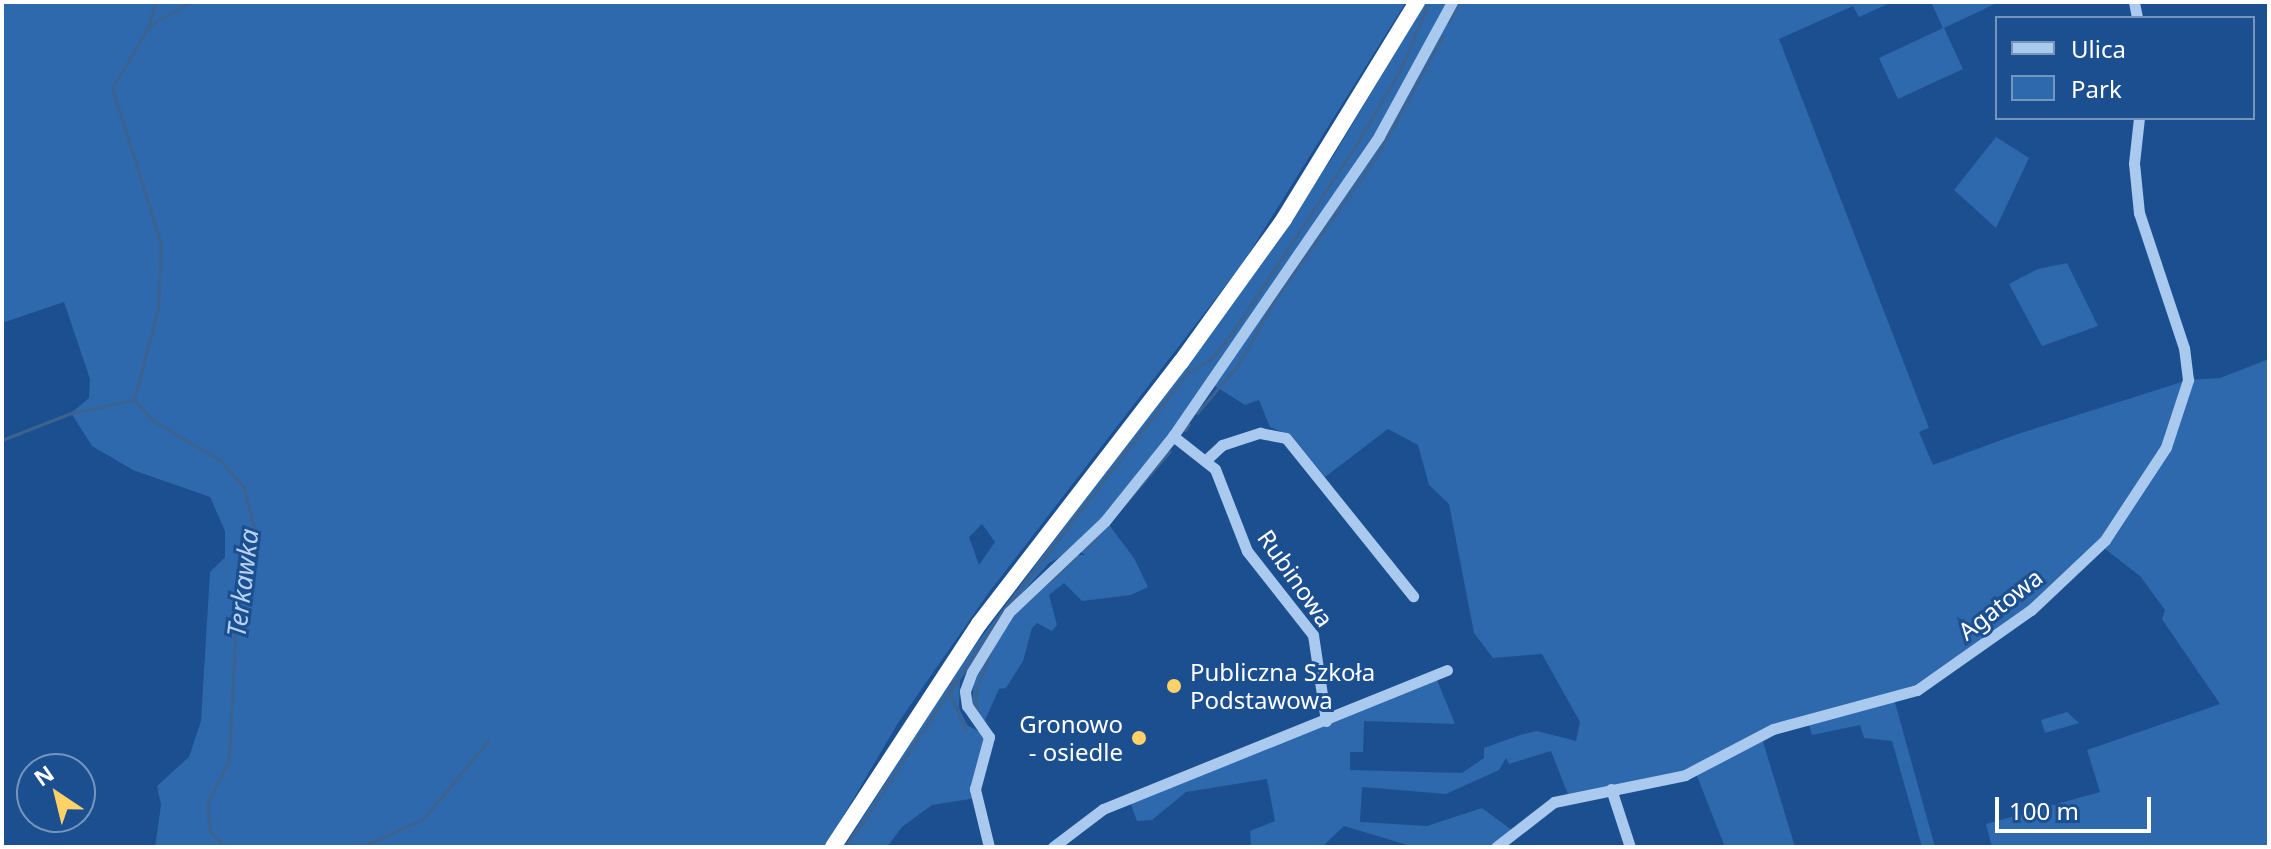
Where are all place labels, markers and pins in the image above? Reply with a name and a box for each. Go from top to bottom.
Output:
place label: Publiczna Szkoła Podstawowa [1190,658,1375,714]
marker: Publiczna Szkoła Podstawowa [1165,677,1183,695]
place label: Gronowo - osiedle [1019,710,1123,766]
marker: Gronowo - osiedle [1130,729,1148,747]

